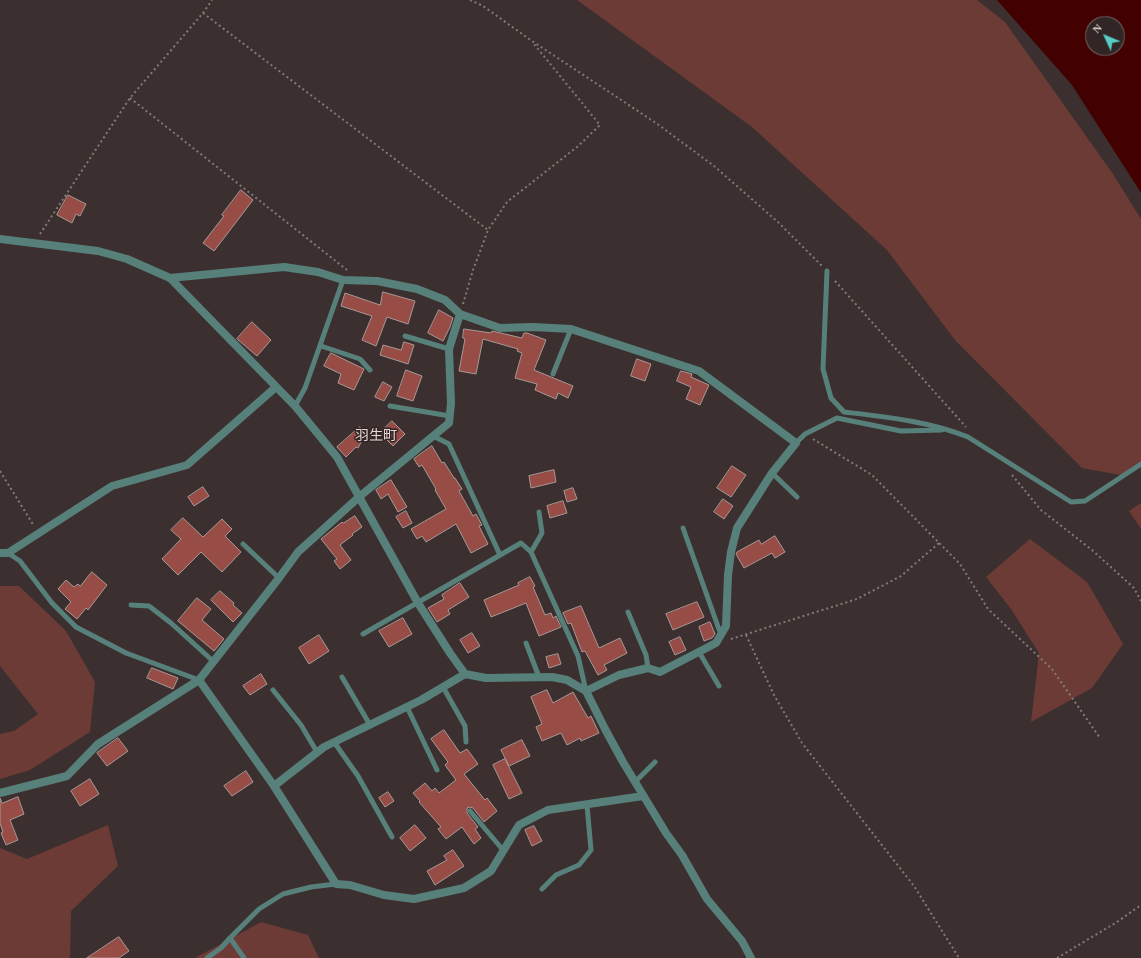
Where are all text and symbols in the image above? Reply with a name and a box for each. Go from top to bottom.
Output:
north arrow [1085,16,1125,56]
text: N [1090,21,1104,35]
district label: 羽生町 [355,427,397,443]

